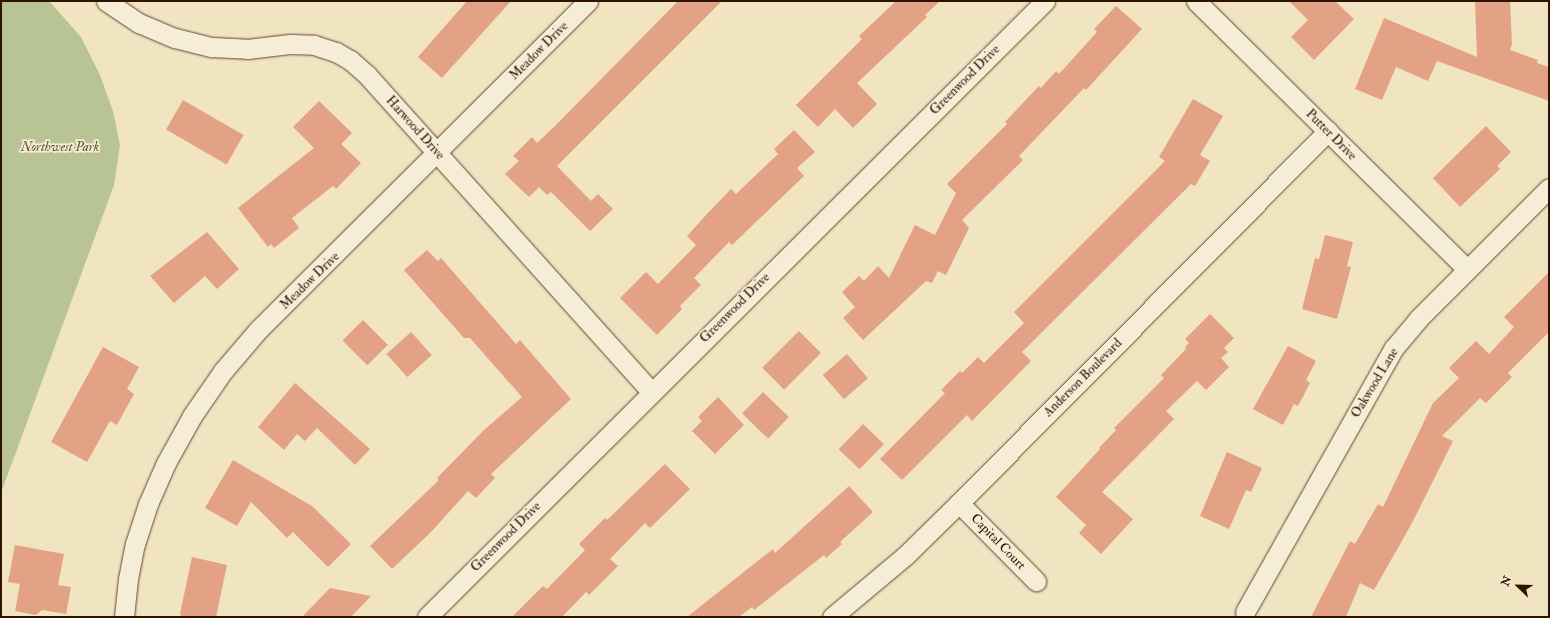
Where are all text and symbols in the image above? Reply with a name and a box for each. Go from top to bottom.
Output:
street label: Meadow Drive [507,19,571,83]
street label: Greenwood Drive [927,42,1003,118]
street label: Harwood Drive [382,93,448,163]
street label: Putter Drive [1302,106,1360,164]
park label: Northwest Park [21,139,99,155]
street label: Meadow Drive [277,249,343,313]
street label: Greenwood Drive [697,270,773,346]
street label: Anderson Boulevard [1041,336,1125,420]
street label: Oakwood Lane [1348,345,1402,421]
street label: Greenwood Drive [468,499,544,575]
street label: Capital Court [967,511,1029,573]
north arrow [1498,566,1538,606]
text: N [1499,574,1514,588]

